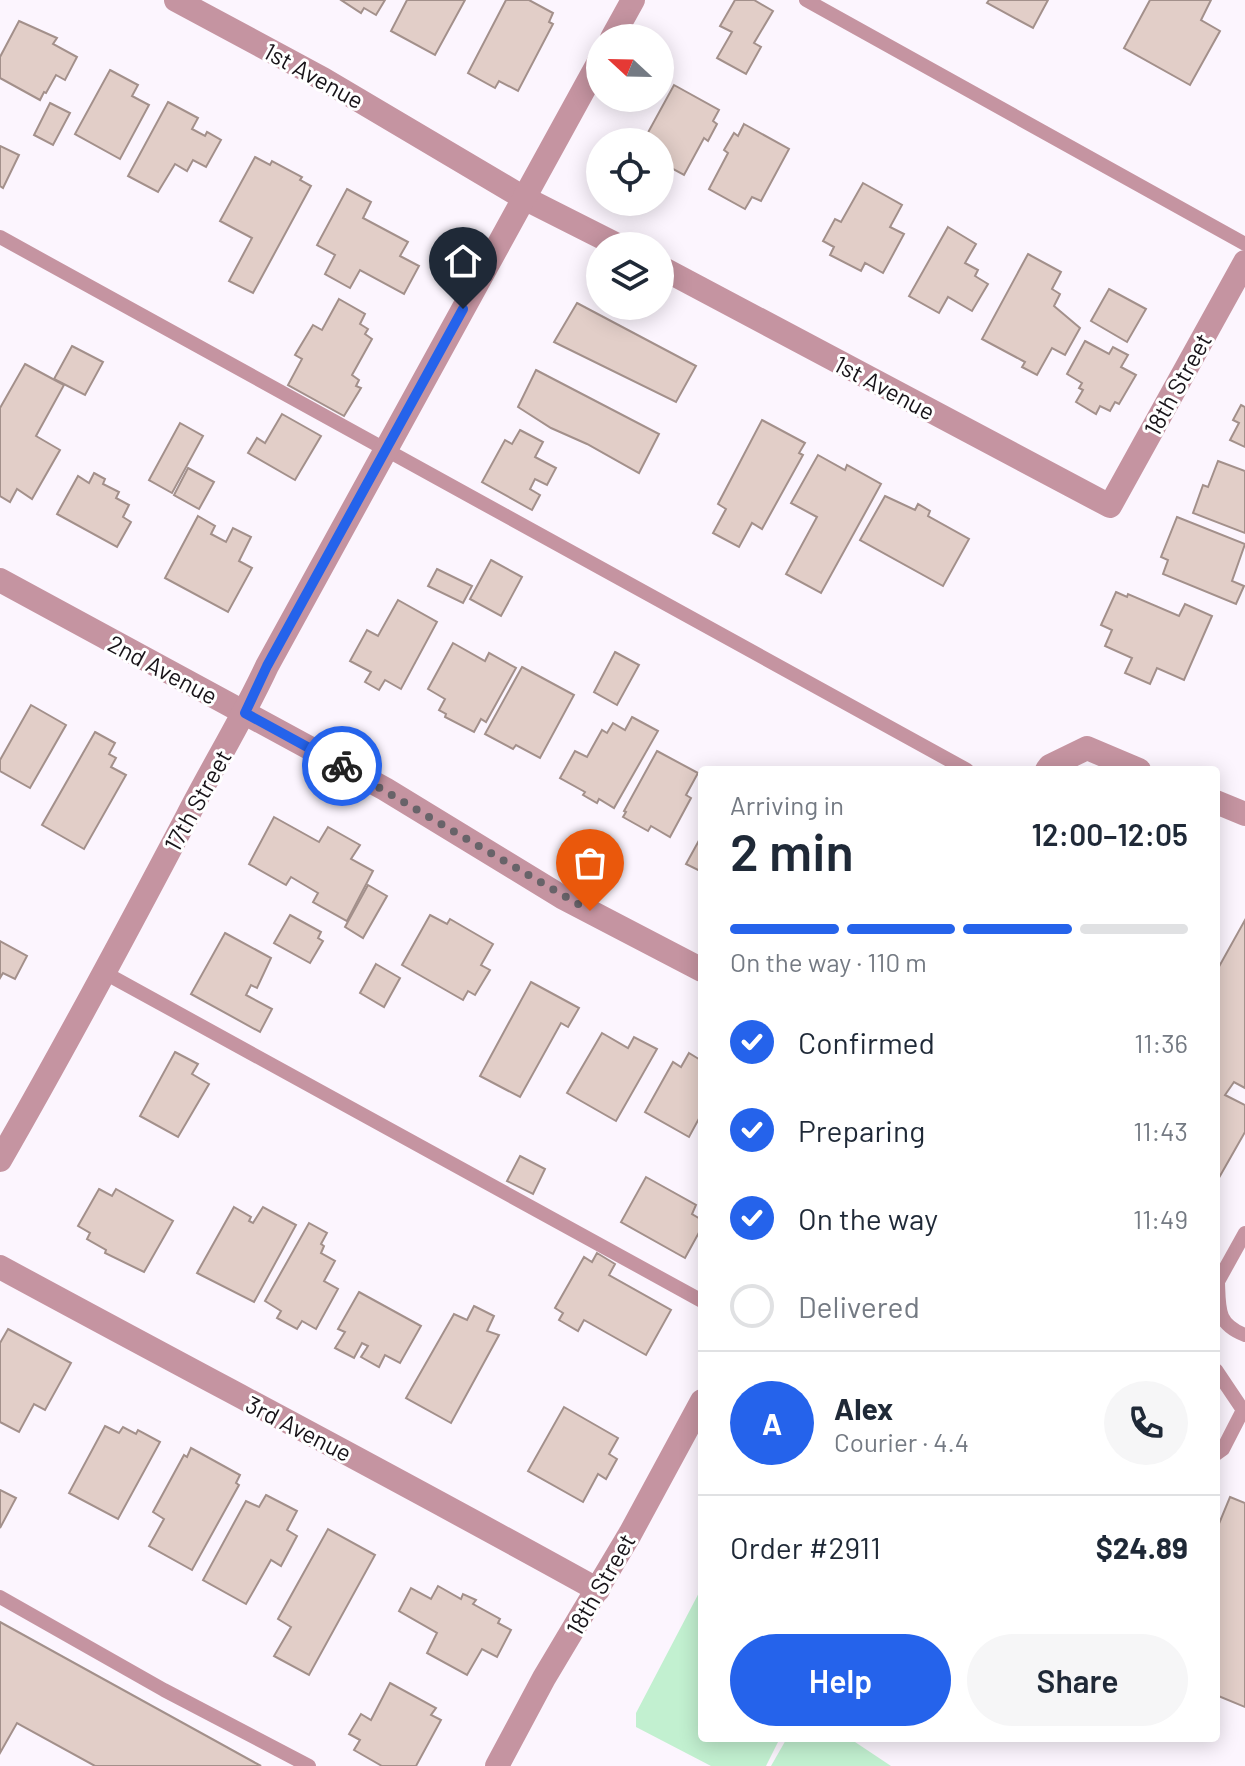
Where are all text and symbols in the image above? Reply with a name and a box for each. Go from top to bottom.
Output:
north arrow [586,24,674,112]
map controls [586,24,674,320]
street label: 1st Avenue [259,36,369,114]
button: locate [586,128,674,216]
pin [429,227,497,309]
button: layers [586,232,674,320]
icon: home [441,239,485,283]
street label: 18th Street [1137,328,1217,440]
street label: 1st Avenue [830,348,940,426]
street label: 2nd Avenue [103,628,223,710]
courier [302,726,382,806]
street label: 17th Street [157,744,237,856]
icon: bike [320,744,364,788]
text: Arriving in [730,789,844,820]
text: 12:00–12:05 [1031,816,1188,852]
text: 2 min [730,819,854,881]
pin [556,829,624,911]
icon: bag [568,841,612,885]
text: On the way · 110 m [730,946,927,977]
icon: check [730,1020,774,1064]
text: Confirmed [798,1024,935,1060]
text: 11:36 [1134,1027,1188,1058]
icon: check [730,1108,774,1152]
text: Preparing [798,1112,925,1148]
text: 11:43 [1133,1115,1188,1146]
icon: check [730,1196,774,1240]
text: On the way [798,1200,938,1236]
text: 11:49 [1133,1203,1188,1234]
text: Delivered [798,1288,920,1324]
button: phone [1104,1381,1188,1465]
street label: 3rd Avenue [241,1389,357,1467]
text: Alex [834,1390,893,1426]
text: A [762,1405,782,1441]
text: Courier · 4.4 [834,1426,969,1457]
street label: 18th Street [559,1528,641,1640]
text: Order #2911 [730,1529,881,1565]
text: $24.89 [1096,1529,1188,1565]
button: Help [730,1634,951,1726]
button: Share [967,1634,1188,1726]

